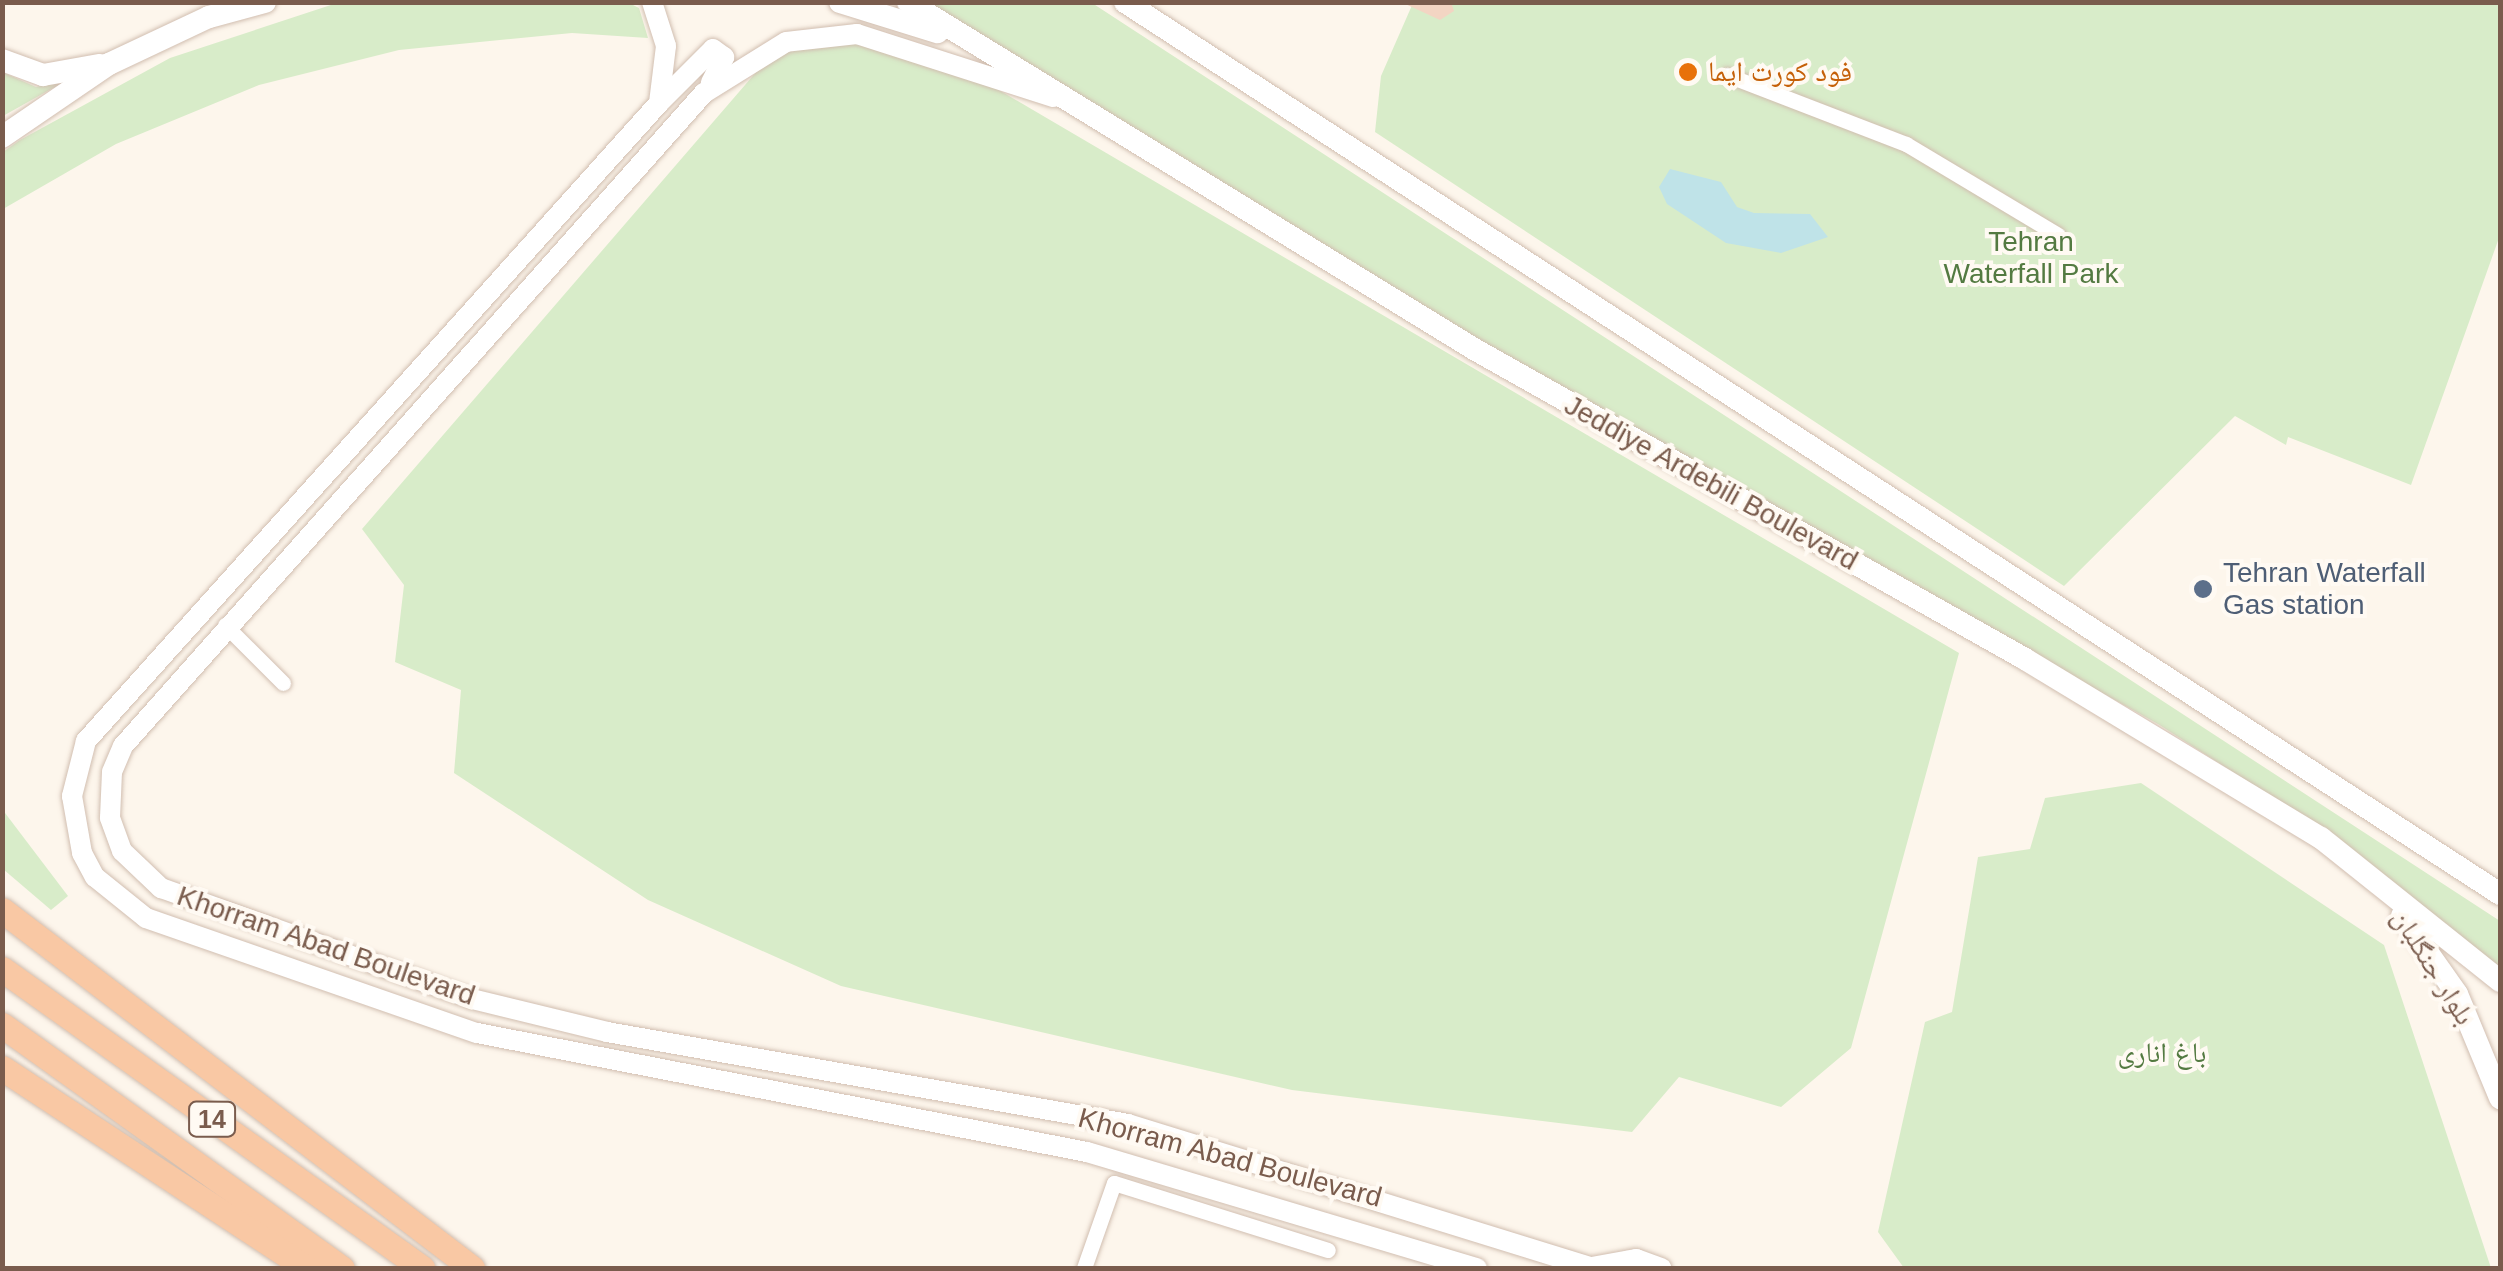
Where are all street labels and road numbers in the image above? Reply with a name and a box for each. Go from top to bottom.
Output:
street label: Jeddiye Ardebili Boulevard [1558,388,1864,578]
street label: Khorram Abad Boulevard [172,879,480,1013]
street label: بلوار جنگلبان [2384,903,2482,1031]
road number: 14 [187,1099,237,1139]
street label: Khorram Abad Boulevard [1074,1101,1386,1215]

